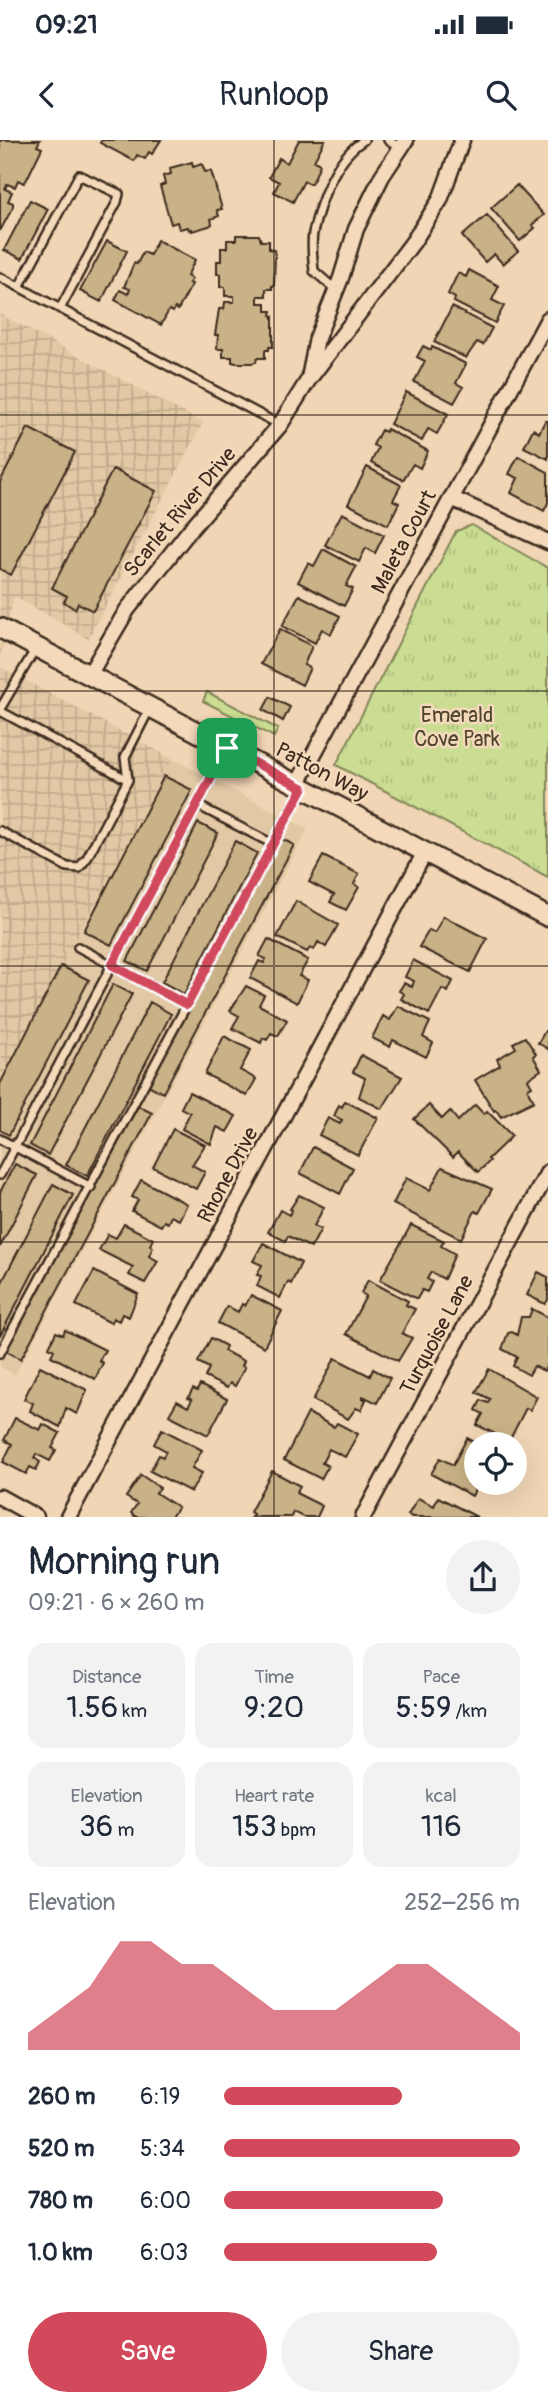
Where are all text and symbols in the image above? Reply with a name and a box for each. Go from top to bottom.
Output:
text: 09:21 [35,9,98,41]
text: Runloop [219,75,329,115]
icon: back [28,76,66,114]
icon: search [482,76,520,114]
street label: Scarlet River Drive [118,441,243,583]
street label: Maleta Court [365,485,443,599]
park label: Emerald Cove Park [414,702,500,753]
pin [197,718,257,778]
icon: arrive [208,729,246,767]
street label: Patton Way [271,736,373,808]
street label: Rhone Drive [191,1122,265,1228]
street label: Turquoise Lane [394,1270,480,1400]
map controls [464,1432,527,1495]
button: locate [464,1432,527,1495]
text: Morning run [28,1538,220,1586]
button: share [446,1540,520,1614]
text: 09:21 · 6 × 260 m [28,1588,204,1617]
text: Distance [72,1665,141,1689]
text: Time [254,1665,294,1689]
text: Pace [423,1665,460,1689]
text: 1.56 [66,1689,118,1726]
text: 9:20 [244,1689,304,1726]
text: 5:59 [395,1689,451,1726]
text: km [118,1699,147,1723]
text: /km [451,1699,487,1723]
text: Elevation [70,1784,143,1808]
text: Heart rate [234,1784,314,1808]
text: kcal [426,1784,457,1808]
text: 36 [79,1808,113,1845]
text: 153 [232,1808,277,1845]
text: 116 [421,1808,462,1845]
text: m [113,1818,134,1842]
text: bpm [277,1818,316,1842]
text: Elevation [28,1888,116,1917]
text: 252–256 m [404,1888,520,1917]
text: 260 m [28,2082,95,2111]
text: 6:19 [140,2082,180,2111]
text: 520 m [28,2134,94,2163]
text: 5:34 [140,2134,185,2163]
text: 780 m [28,2186,93,2215]
text: 6:00 [140,2186,191,2215]
text: 1.0 km [28,2238,93,2267]
text: 6:03 [140,2238,188,2267]
button: Save [28,2312,267,2392]
button: Share [281,2312,520,2392]

